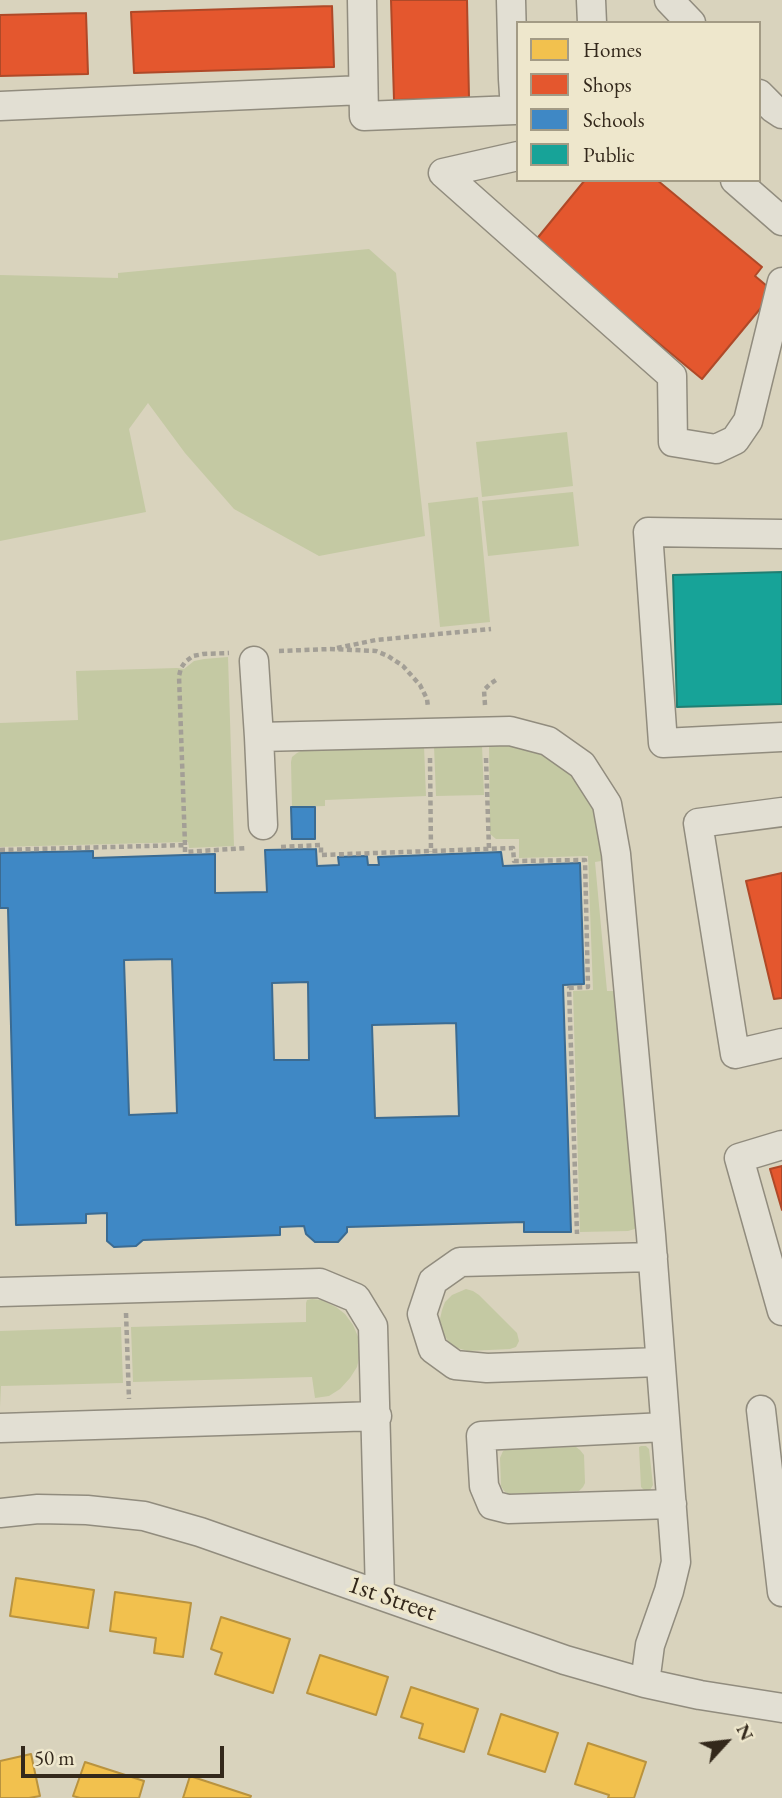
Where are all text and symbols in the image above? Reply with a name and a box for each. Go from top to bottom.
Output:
legend [516,21,761,182]
text: Homes [583,36,642,63]
text: Shops [583,71,632,98]
text: Schools [583,106,644,133]
text: Public [583,141,635,168]
street label: 1st Street [344,1569,440,1629]
north arrow [691,1707,761,1777]
text: N [731,1720,760,1745]
scale bar [24,1731,228,1775]
text: 50 m [34,1744,75,1771]

